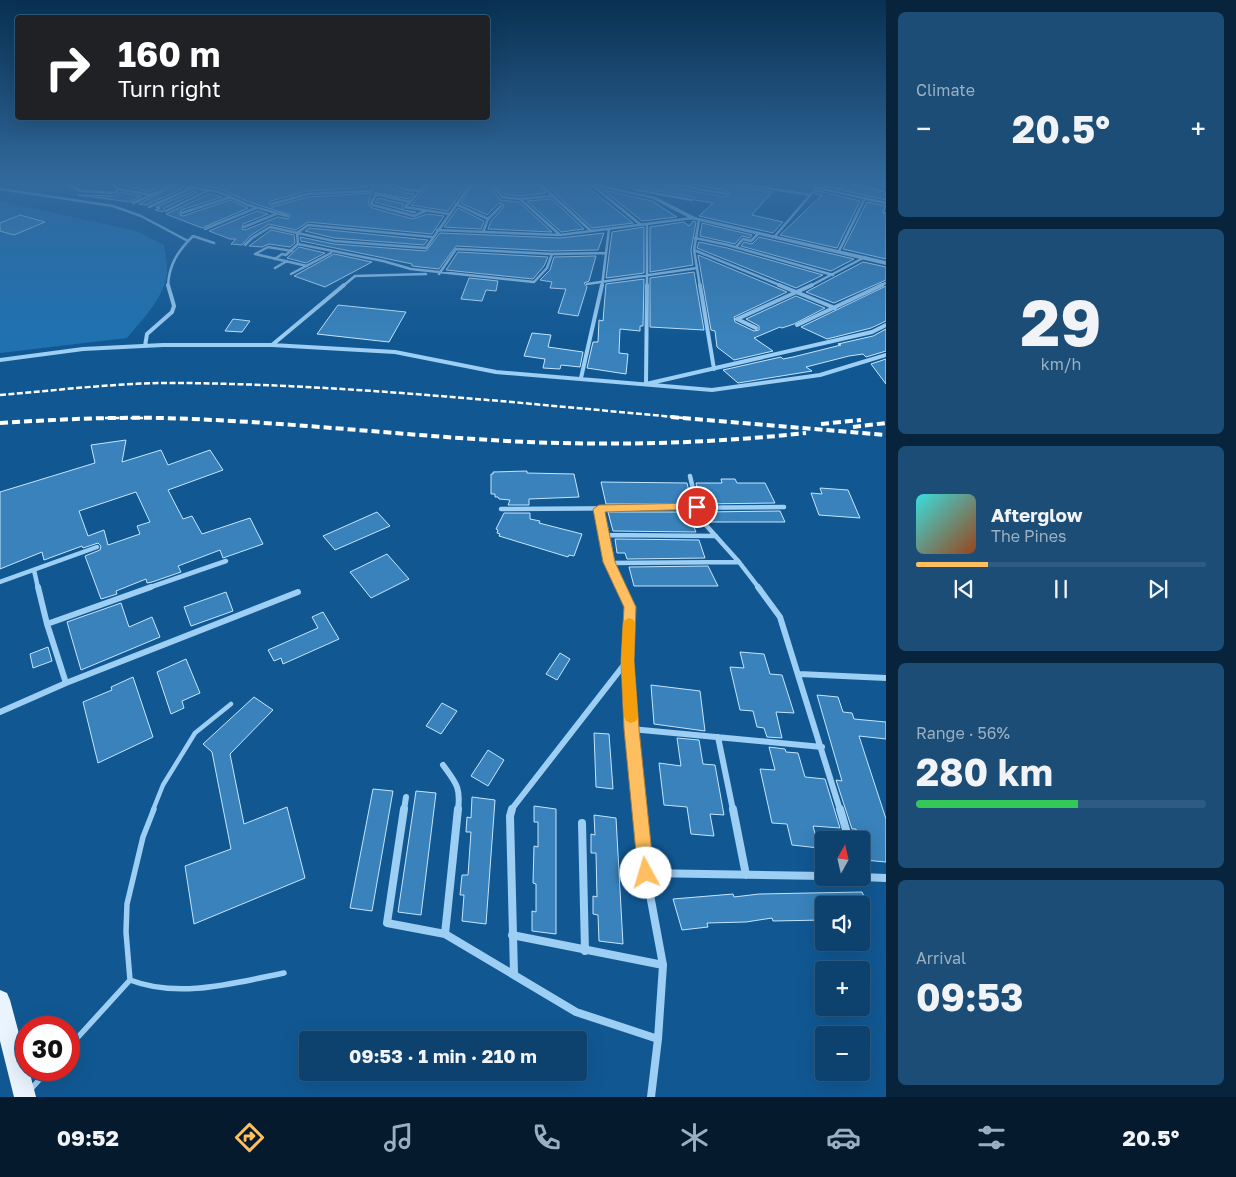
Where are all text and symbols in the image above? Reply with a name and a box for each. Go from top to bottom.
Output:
text: 160 m [118,33,220,75]
icon: right [35,35,100,100]
text: Turn right [118,75,221,102]
text: Climate [916,80,975,100]
text: 20.5° [1012,106,1110,151]
text: − [916,112,931,145]
text: + [1191,112,1206,145]
text: 29 [1021,282,1101,360]
text: km/h [1041,354,1081,374]
pin [676,486,718,528]
icon: arrive [683,493,711,521]
text: Afterglow [991,503,1082,526]
text: The Pines [991,526,1066,546]
icon: previous [950,575,978,603]
icon: pause [1047,575,1075,603]
icon: next [1144,575,1172,603]
text: Range · 56% [916,723,1010,743]
text: 280 km [916,749,1053,794]
north arrow [815,831,870,886]
map controls [815,831,870,1081]
position arrow [619,846,671,898]
button: sound [815,896,870,951]
text: Arrival [916,948,966,968]
button: + [815,961,870,1016]
text: 09:53 [916,974,1023,1019]
speed limit sign: 30 [15,1016,80,1081]
button: − [815,1026,870,1081]
text: 09:53 · 1 min · 210 m [349,1044,537,1067]
icon: directions [232,1120,267,1155]
icon: music [381,1120,416,1155]
icon: phone [529,1120,564,1155]
icon: climate [677,1120,712,1155]
icon: car [826,1120,861,1155]
icon: filters [974,1120,1009,1155]
text: 09:52 [57,1124,119,1151]
text: 20.5° [1122,1124,1179,1151]

